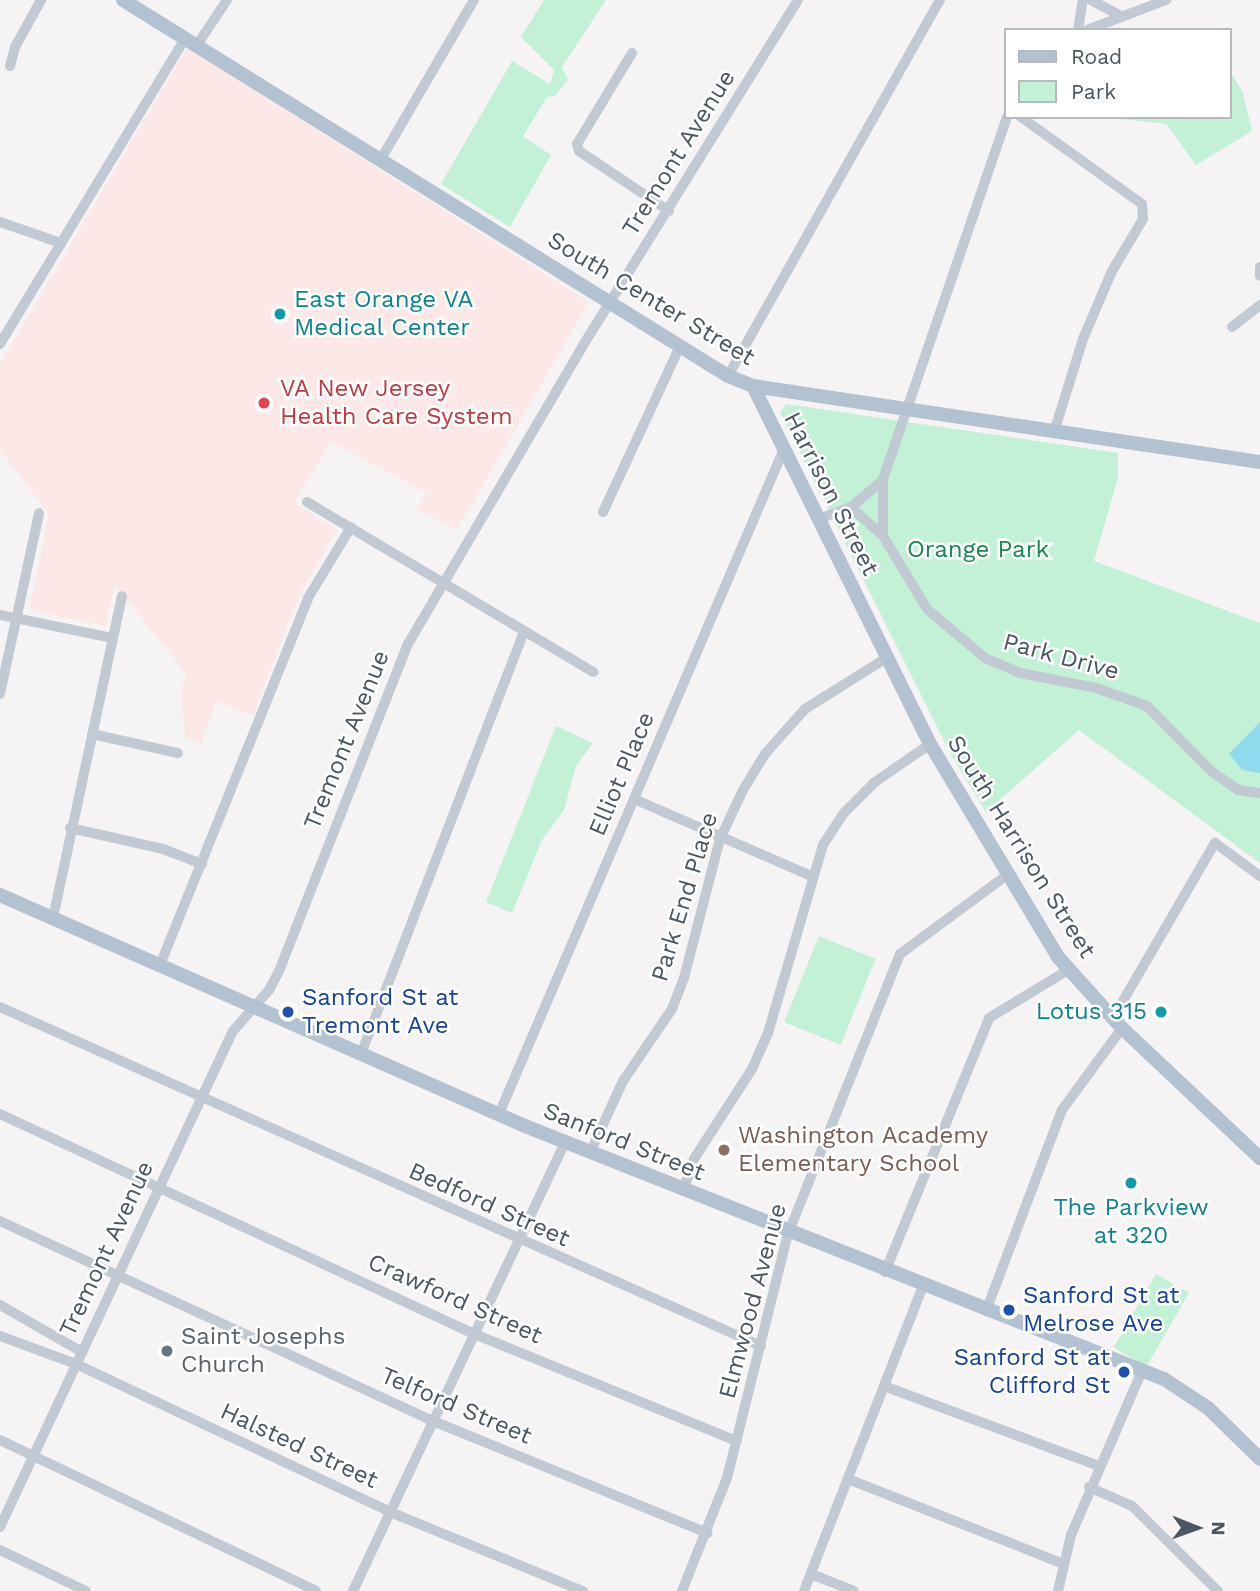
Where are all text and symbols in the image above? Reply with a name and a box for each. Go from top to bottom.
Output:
legend [1004,28,1232,119]
text: Road [1071,44,1122,69]
street label: Tremont Avenue [616,64,742,242]
text: Park [1071,79,1116,104]
street label: South Center Street [542,226,760,372]
place label: East Orange VA Medical Center [294,286,474,342]
marker: East Orange VA Medical Center [272,306,288,322]
place label: VA New Jersey Health Care System [280,375,513,431]
marker: VA New Jersey Health Care System [254,393,274,413]
street label: Harrison Street [777,408,885,580]
park label: Orange Park [907,536,1049,564]
street label: Park Drive [1000,628,1122,686]
street label: Tremont Avenue [298,646,396,834]
street label: Elliot Place [583,708,661,840]
street label: South Harrison Street [941,730,1101,964]
street label: Park End Place [645,809,725,985]
place label: Sanford St at Tremont Ave [302,984,458,1040]
place label: Lotus 315 [1036,998,1147,1026]
marker: Sanford St at Tremont Ave [280,1004,296,1020]
marker: Lotus 315 [1153,1004,1169,1020]
street label: Sanford Street [539,1096,709,1188]
place label: Washington Academy Elementary School [738,1122,989,1178]
marker: Washington Academy Elementary School [716,1142,732,1158]
street label: Tremont Avenue [54,1156,160,1342]
street label: Bedford Street [404,1157,574,1253]
marker: The Parkview at 320 [1123,1175,1139,1191]
place label: The Parkview at 320 [1053,1194,1209,1250]
street label: Elmwood Avenue [713,1200,793,1402]
street label: Crawford Street [363,1248,547,1350]
place label: Sanford St at Melrose Ave [1023,1282,1179,1338]
marker: Sanford St at Melrose Ave [1001,1302,1017,1318]
place label: Saint Josephs Church [181,1323,346,1379]
marker: Saint Josephs Church [159,1343,175,1359]
place label: Sanford St at Clifford St [954,1344,1110,1400]
street label: Telford Street [376,1361,536,1451]
marker: Sanford St at Clifford St [1116,1364,1132,1380]
street label: Halsted Street [216,1397,382,1495]
north arrow [1162,1493,1232,1563]
text: N [1207,1521,1230,1536]

